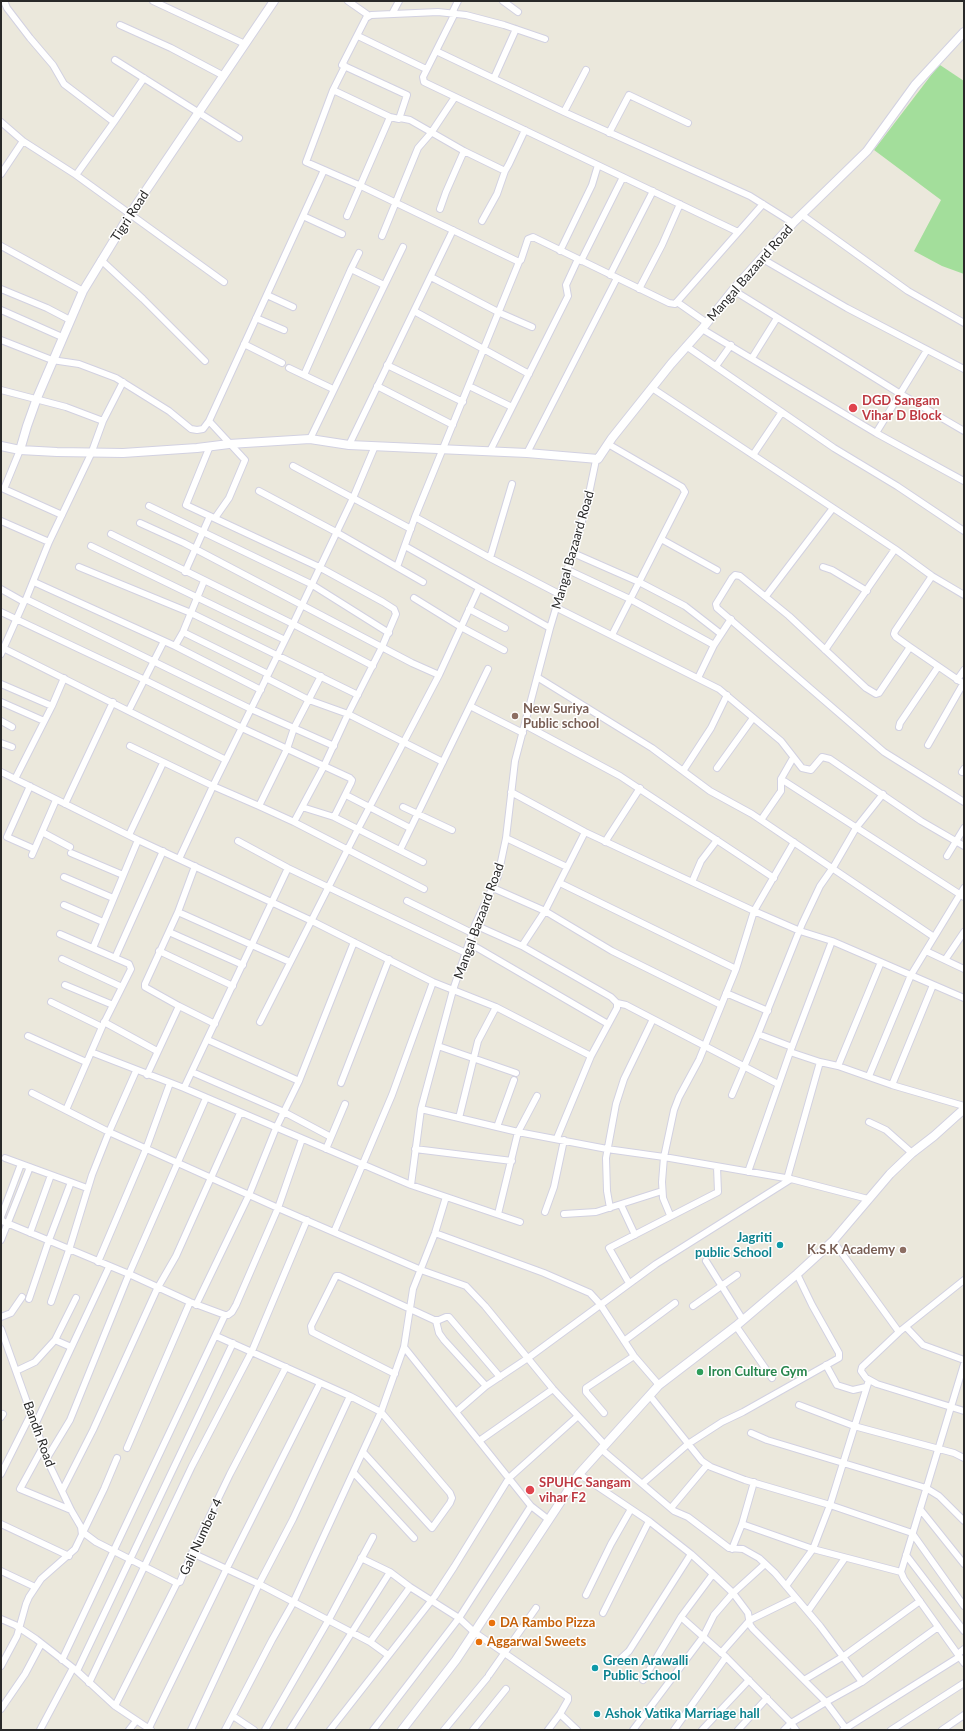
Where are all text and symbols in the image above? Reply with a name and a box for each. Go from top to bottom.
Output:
street label: Tigri Road [108,188,152,244]
street label: Mangal Bazaard Road [704,222,796,324]
place label: DGD Sangam Vihar D Block [862,393,942,424]
marker: DGD Sangam Vihar D Block [847,402,859,414]
street label: Mangal Bazaard Road [549,489,597,611]
place label: New Suriya Public school [523,701,599,732]
marker: New Suriya Public school [510,711,520,721]
street label: Mangal Bazaard Road [451,861,507,981]
place label: Jagriti public School [695,1230,772,1261]
marker: Jagriti public School [775,1240,785,1250]
place label: K.S.K Academy [807,1242,895,1258]
marker: K.S.K Academy [898,1245,908,1255]
place label: Iron Culture Gym [708,1364,807,1380]
marker: Iron Culture Gym [695,1367,705,1377]
street label: Bandh Road [20,1399,58,1469]
place label: SPUHC Sangam vihar F2 [539,1475,631,1506]
marker: SPUHC Sangam vihar F2 [524,1484,536,1496]
street label: Gali Number 4 [176,1496,226,1578]
place label: DA Rambo Pizza [500,1615,595,1631]
marker: DA Rambo Pizza [487,1618,497,1628]
place label: Aggarwal Sweets [487,1634,586,1650]
marker: Aggarwal Sweets [474,1637,484,1647]
place label: Green Arawalli Public School [603,1653,688,1684]
marker: Green Arawalli Public School [590,1663,600,1673]
place label: Ashok Vatika Marriage hall [605,1706,760,1722]
marker: Ashok Vatika Marriage hall [592,1709,602,1719]

